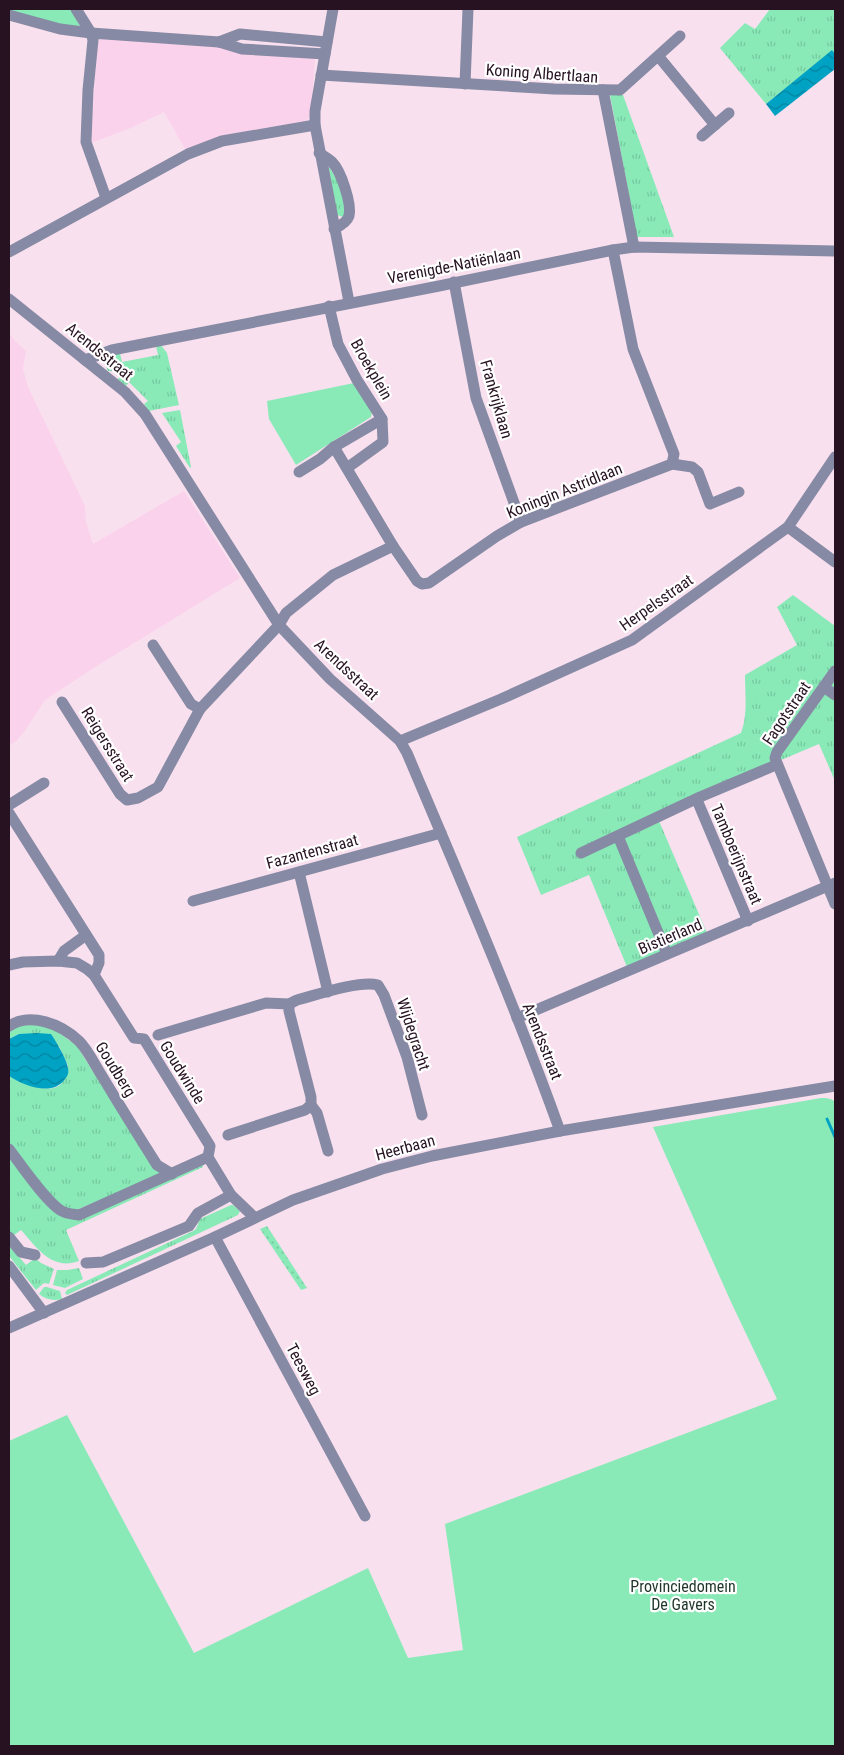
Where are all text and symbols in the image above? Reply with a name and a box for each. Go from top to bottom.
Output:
street label: Koning Albertlaan [485,60,599,87]
street label: Verenigde-Natiënlaan [386,243,522,288]
street label: Arendsstraat [62,318,137,384]
street label: Broekplein [347,336,396,403]
street label: Frankrijklaan [476,358,517,441]
street label: Koningin Astridlaan [504,459,625,522]
street label: Herpelsstraat [616,570,697,635]
street label: Arendsstraat [311,635,383,704]
street label: Fagotstraat [758,678,815,749]
street label: Reigersstraat [77,704,138,785]
street label: Tamboerijnstraat [707,801,766,907]
street label: Fazantenstraat [264,830,360,873]
street label: Bistierland [635,915,705,958]
street label: Wijdegracht [393,996,434,1073]
street label: Arendsstraat [519,1000,567,1083]
street label: Goudwinde [156,1037,209,1107]
street label: Goudberg [91,1038,140,1100]
street label: Heerbaan [373,1130,437,1165]
street label: Teesweg [282,1340,325,1398]
park label: Provinciedomein De Gavers [630,1577,736,1614]

